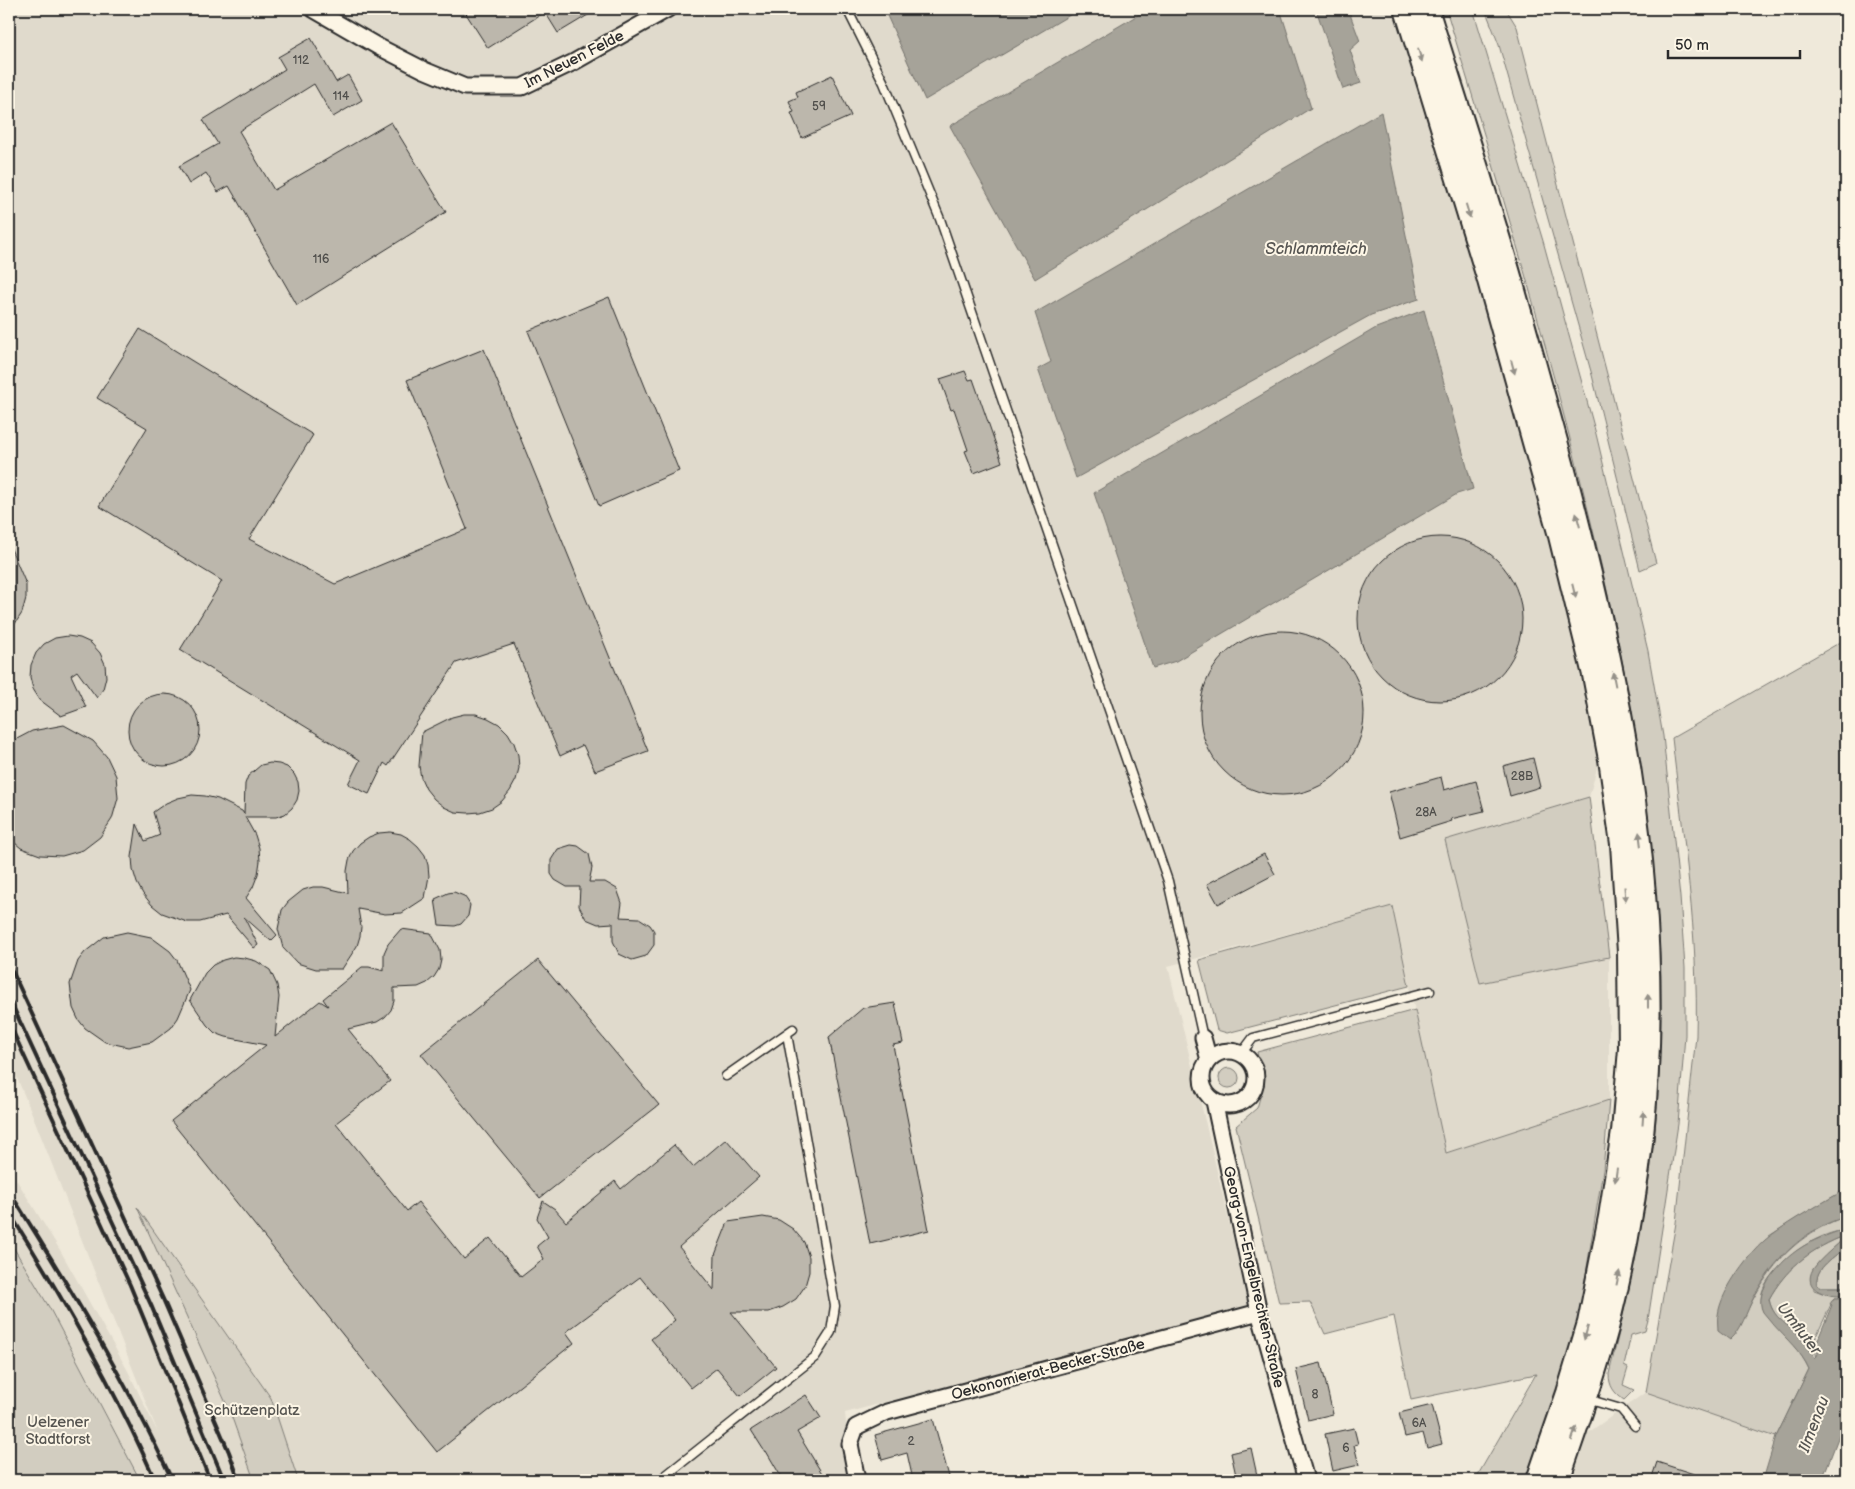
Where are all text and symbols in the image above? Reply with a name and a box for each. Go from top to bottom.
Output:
street label: Im Neuen Felde [521,26,627,93]
scale bar [1668,28,1800,60]
text: 50 m [1675,36,1709,55]
one-way arrow [1417,48,1424,63]
house number: 112 [293,53,309,68]
house number: 114 [333,89,350,104]
house number: 59 [812,99,826,114]
one-way arrow [1465,203,1472,218]
water label: Schlammteich [1265,240,1367,259]
house number: 116 [313,252,329,267]
one-way arrow [1510,359,1518,374]
one-way arrow [1574,513,1582,528]
one-way arrow [1570,584,1578,599]
one-way arrow [1609,670,1617,686]
house number: 28B [1511,769,1533,784]
house number: 28A [1415,805,1437,820]
one-way arrow [1636,831,1644,847]
one-way arrow [1622,886,1630,902]
one-way arrow [1644,993,1652,1009]
one-way arrow [1640,1109,1648,1125]
street label: Georg-von-Engelbrechten-Straße [1219,1164,1288,1390]
one-way arrow [1612,1167,1620,1183]
one-way arrow [1614,1270,1622,1285]
water label: Umfluter [1772,1299,1826,1360]
one-way arrow [1581,1325,1589,1340]
street label: Oekonomierat-Becker-Straße [949,1334,1147,1404]
house number: 8 [1312,1387,1319,1402]
water label: Ilmenau [1795,1394,1834,1456]
park label: Schützenplatz [205,1401,300,1420]
park label: Uelzener Stadtforst [26,1413,91,1449]
house number: 6A [1412,1416,1427,1431]
one-way arrow [1570,1426,1578,1441]
house number: 2 [907,1434,915,1449]
house number: 6 [1342,1441,1350,1456]

